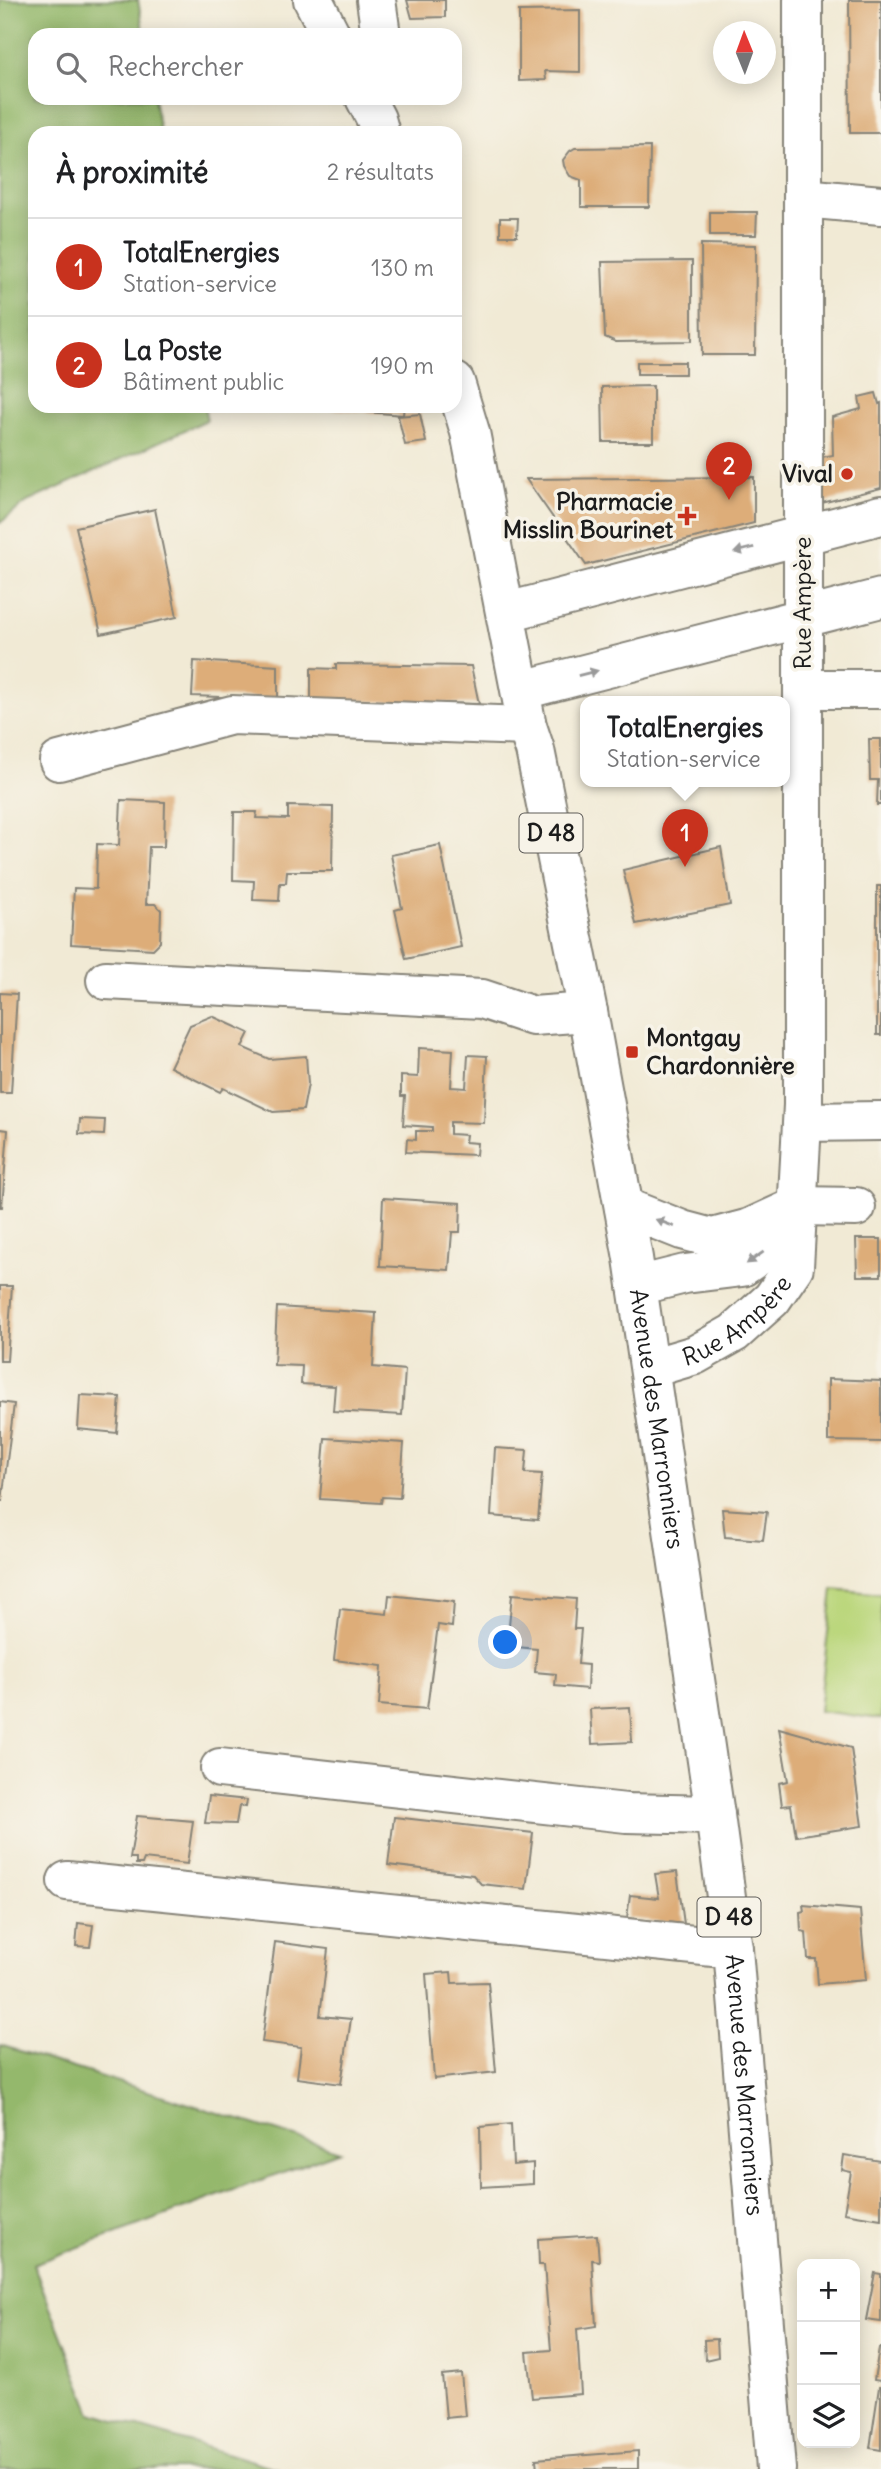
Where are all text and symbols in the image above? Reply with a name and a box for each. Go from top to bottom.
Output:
north arrow [713,21,776,84]
search box [28,28,462,105]
icon: search [52,48,90,86]
text: Rechercher [108,50,244,83]
text: À proximité [56,153,208,191]
text: 2 résultats [327,157,434,186]
text: TotalEnergies [123,236,279,269]
text: 1 [74,253,84,282]
text: 130 m [371,253,434,282]
text: Station-service [123,269,277,298]
text: La Poste [123,334,222,367]
text: 2 [73,351,85,380]
text: 190 m [371,351,434,380]
text: Bâtiment public [123,367,284,396]
pin: 2 [706,442,752,500]
place label: Vival [782,458,833,488]
marker: Vival [839,466,855,482]
place label: Pharmacie Misslin Bourinet [503,486,674,544]
marker: Pharmacie Misslin Bourinet [679,508,695,524]
street label: Rue Ampère [787,537,817,669]
one-way arrow [733,545,755,556]
one-way arrow [577,667,599,678]
popup [580,696,790,787]
text: TotalEnergies [607,711,763,744]
text: Station-service [607,744,761,773]
pin: 1 [662,809,708,867]
road number: D 48 [520,814,582,852]
place label: Montgay Chardonnière [646,1022,795,1080]
marker: Montgay Chardonnière [624,1044,640,1060]
one-way arrow [655,1218,676,1229]
one-way arrow [746,1251,764,1265]
street label: Rue Ampère [679,1270,798,1372]
street label: Avenue des Marronniers [624,1287,692,1551]
your location [488,1625,522,1659]
road number: D 48 [698,1898,760,1936]
street label: Avenue des Marronniers [719,1953,771,2217]
map controls [797,2259,860,2448]
button: + [797,2259,860,2322]
button: − [797,2322,860,2385]
button: layers [797,2385,860,2448]

